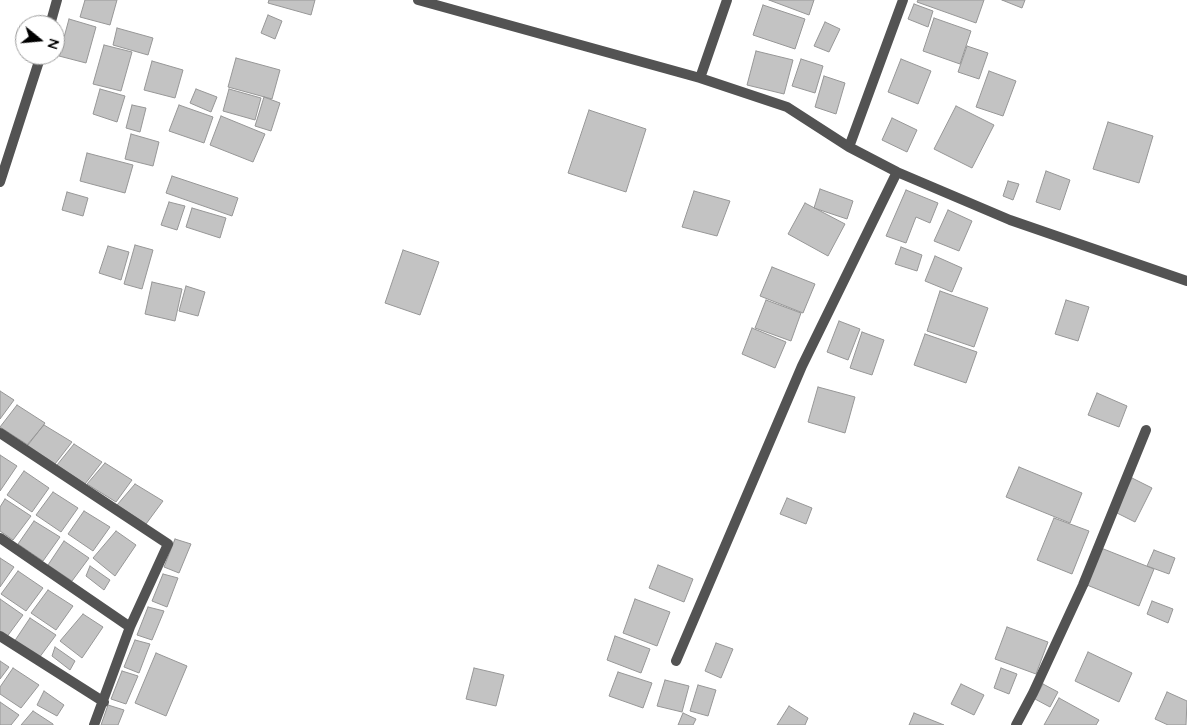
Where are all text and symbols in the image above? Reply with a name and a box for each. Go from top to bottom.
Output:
north arrow [15,15,65,65]
text: N [43,37,64,52]

